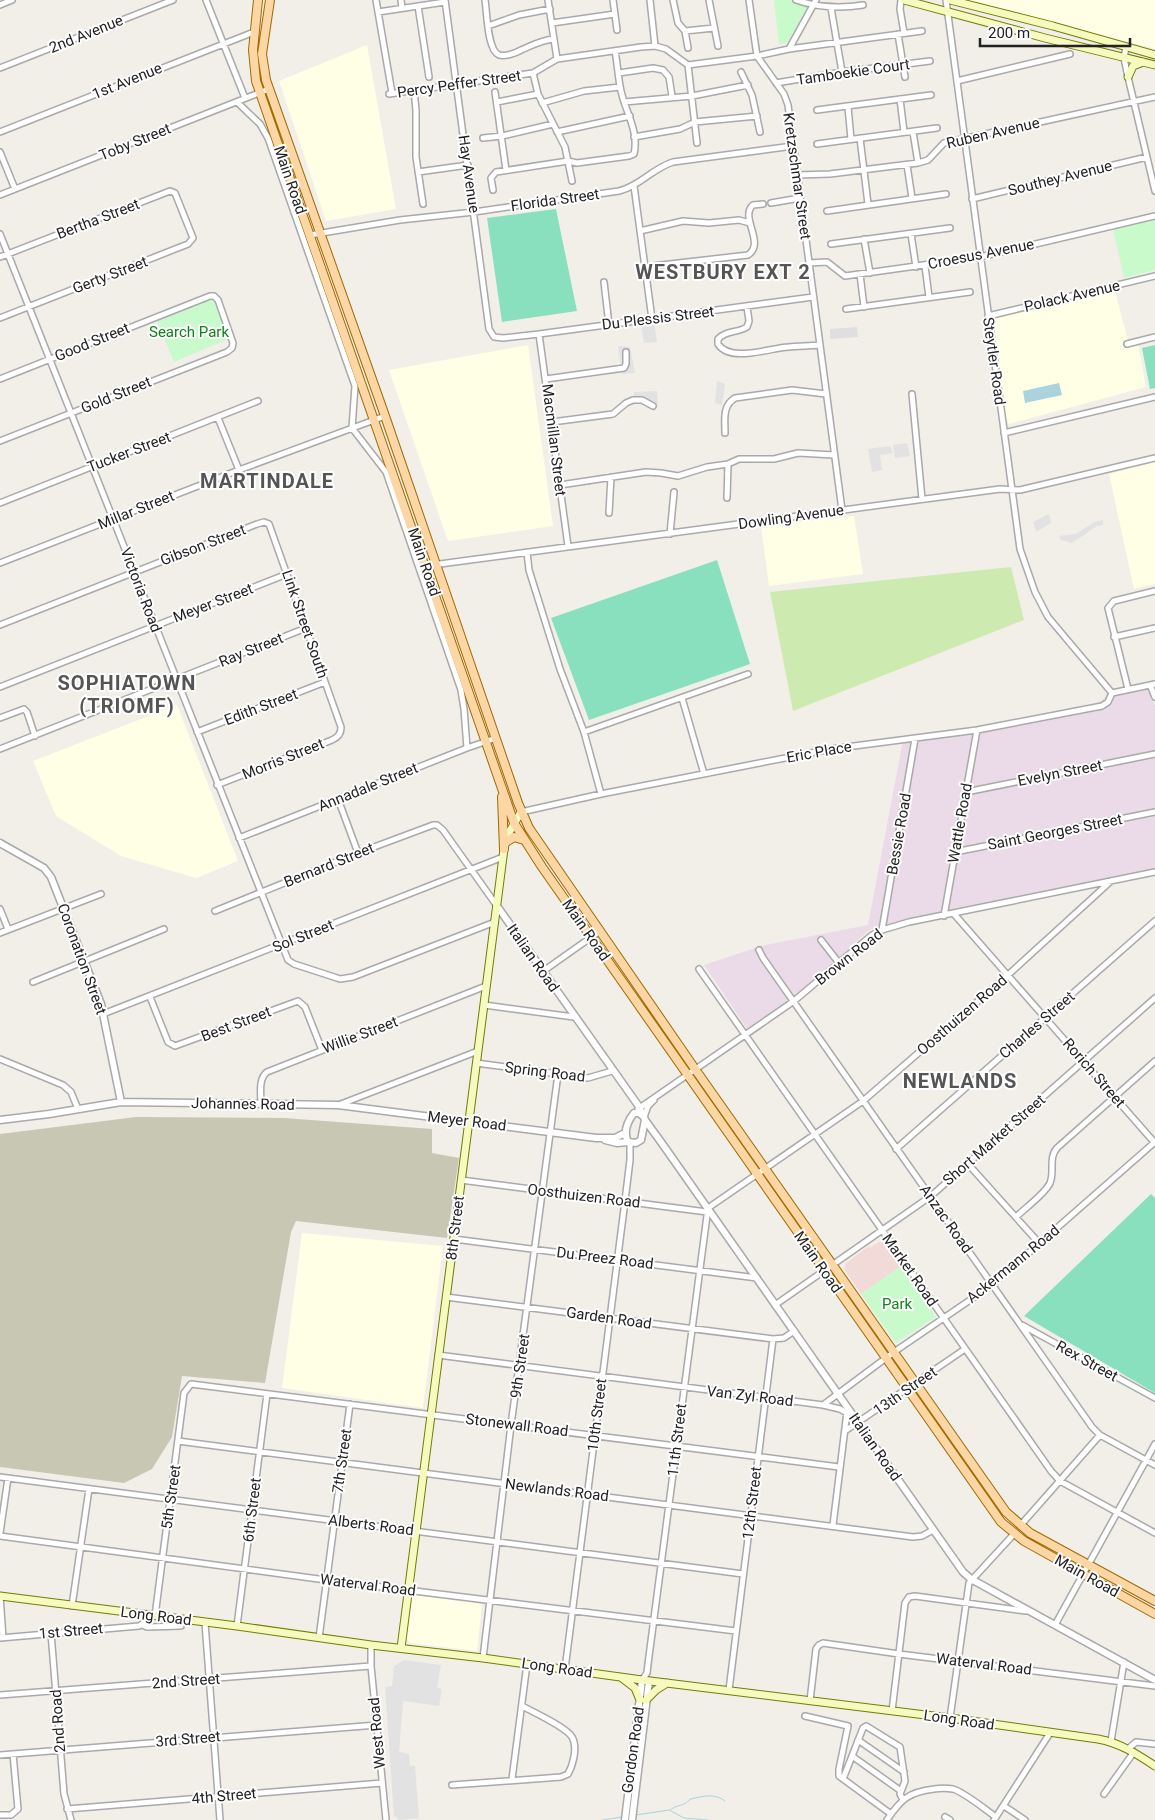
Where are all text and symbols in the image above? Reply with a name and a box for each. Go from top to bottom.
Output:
street label: 2nd Avenue [46,11,126,57]
scale bar [980,15,1130,47]
text: 200 m [988,24,1030,42]
street label: Tamboekie Court [795,55,911,89]
street label: 1st Avenue [89,59,165,103]
street label: Percy Peffer Street [396,66,522,102]
street label: Kretzschmar Street [779,111,815,241]
street label: Ruben Avenue [945,114,1041,152]
street label: Toby Street [97,119,173,164]
street label: Hay Avenue [455,134,483,214]
street label: Main Road [270,143,310,217]
street label: Southey Avenue [1006,156,1114,200]
street label: Florida Street [510,185,600,215]
street label: Bertha Street [54,195,142,243]
street label: Croesus Avenue [926,235,1036,273]
street label: Gerty Street [70,252,150,298]
district label: WESTBURY EXT 2 [635,260,811,284]
street label: Polack Avenue [1022,276,1122,316]
street label: Du Plessis Street [601,302,715,334]
street label: Steytler Road [979,316,1009,406]
street label: Good Street [52,319,132,365]
park label: Search Park [149,323,229,341]
street label: Gold Street [78,373,154,417]
street label: Macmillan Street [538,383,570,497]
street label: Tucker Street [85,428,173,476]
district label: MARTINDALE [200,469,334,493]
street label: Millar Street [95,487,177,533]
street label: Dowling Avenue [737,501,845,533]
street label: Gibson Street [158,520,248,570]
street label: Main Road [404,525,444,599]
street label: Victoria Road [117,545,165,635]
street label: Link Street South [278,567,332,681]
street label: Meyer Street [170,579,256,627]
street label: Ray Street [216,629,286,671]
district label: SOPHIATOWN (TRIOMF) [58,671,196,718]
street label: Edith Street [222,685,300,729]
street label: Morris Street [240,734,327,784]
street label: Eric Place [785,737,853,767]
street label: Evelyn Street [1016,756,1104,790]
street label: Annadale Street [315,759,421,815]
street label: Wattle Road [944,782,976,864]
street label: Bessie Road [883,792,915,876]
street label: Saint Georges Street [986,810,1124,854]
street label: Bernard Street [281,839,377,891]
street label: Main Road [558,896,614,964]
street label: Coronation Street [54,901,110,1017]
street label: Sol Street [270,916,336,956]
street label: Italian Road [503,920,563,996]
street label: Brown Road [812,925,886,989]
street label: Oosthuizen Road [913,971,1011,1059]
street label: Charles Street [996,987,1078,1063]
street label: Best Street [199,1002,273,1046]
street label: Willie Street [320,1012,400,1058]
street label: Rorich Street [1059,1035,1129,1111]
street label: Spring Road [504,1058,586,1086]
district label: NEWLANDS [903,1069,1017,1093]
street label: Short Market Street [939,1091,1049,1189]
street label: Johannes Road [191,1094,295,1114]
street label: Meyer Road [427,1107,507,1135]
street label: Oosthuizen Road [527,1180,641,1212]
street label: Anzac Road [916,1181,976,1257]
street label: 8th Street [442,1195,468,1261]
street label: Ackermann Road [963,1221,1063,1307]
street label: Main Road [790,1228,846,1296]
street label: Market Road [878,1230,942,1310]
street label: Du Preez Road [555,1243,655,1273]
park label: Park [882,1295,913,1313]
street label: Garden Road [565,1303,653,1333]
street label: 9th Street [507,1333,533,1399]
street label: Rex Street [1053,1337,1121,1385]
street label: 13th Street [870,1363,940,1419]
street label: 10th Street [584,1377,610,1452]
street label: Van Zyl Road [706,1382,794,1410]
street label: 11th Street [664,1402,690,1477]
street label: Italian Road [845,1409,905,1485]
street label: Stonewall Road [465,1410,569,1440]
street label: 7th Street [329,1428,355,1494]
street label: 5th Street [158,1464,184,1530]
street label: 12th Street [739,1465,765,1540]
street label: Newlands Road [504,1475,610,1505]
street label: 6th Street [239,1477,265,1543]
street label: Alberts Road [327,1511,415,1539]
street label: Main Road [1051,1551,1123,1601]
street label: Waterval Road [319,1570,417,1600]
street label: Long Road [119,1603,193,1629]
street label: 1st Street [38,1619,104,1643]
street label: Waterval Road [935,1649,1033,1679]
street label: Long Road [520,1654,594,1682]
street label: 2nd Street [151,1670,221,1692]
street label: 2nd Road [47,1689,69,1753]
street label: West Road [365,1696,389,1770]
street label: Gordon Road [618,1706,648,1794]
street label: Long Road [922,1706,996,1734]
street label: 3rd Street [155,1727,221,1751]
street label: 4th Street [191,1784,257,1808]

